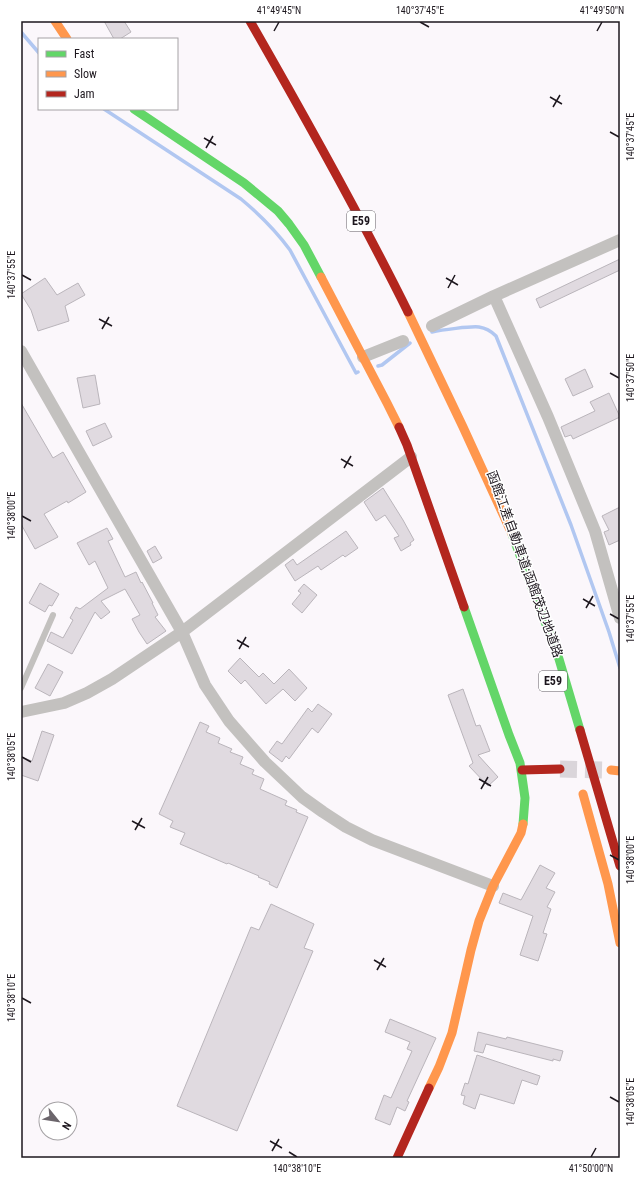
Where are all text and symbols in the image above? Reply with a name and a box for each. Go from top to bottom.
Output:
text: 41°49'45"N [257,5,301,16]
text: 140°37'45"E [396,5,444,16]
text: 41°49'50"N [580,5,624,16]
legend [38,38,178,110]
text: Fast [74,47,95,61]
text: Slow [74,67,97,81]
text: Jam [74,87,95,101]
text: 140°37'45"E [625,113,636,161]
road number: E59 [347,211,375,231]
text: 140°37'55"E [6,251,17,299]
text: 140°37'50"E [625,354,636,402]
street label: 函館江差自動車道;函館茂辺地道路 [484,469,566,659]
text: 140°38'00"E [6,492,17,540]
text: 140°37'55"E [625,595,636,643]
road number: E59 [539,671,567,691]
text: 140°38'05"E [6,733,17,781]
text: 140°38'00"E [625,836,636,884]
text: 140°38'10"E [6,974,17,1022]
text: 140°38'05"E [625,1078,636,1126]
north arrow [38,1101,78,1141]
text: N [59,1120,74,1132]
text: 140°38'10"E [273,1163,321,1174]
text: 41°50'00"N [569,1163,613,1174]

